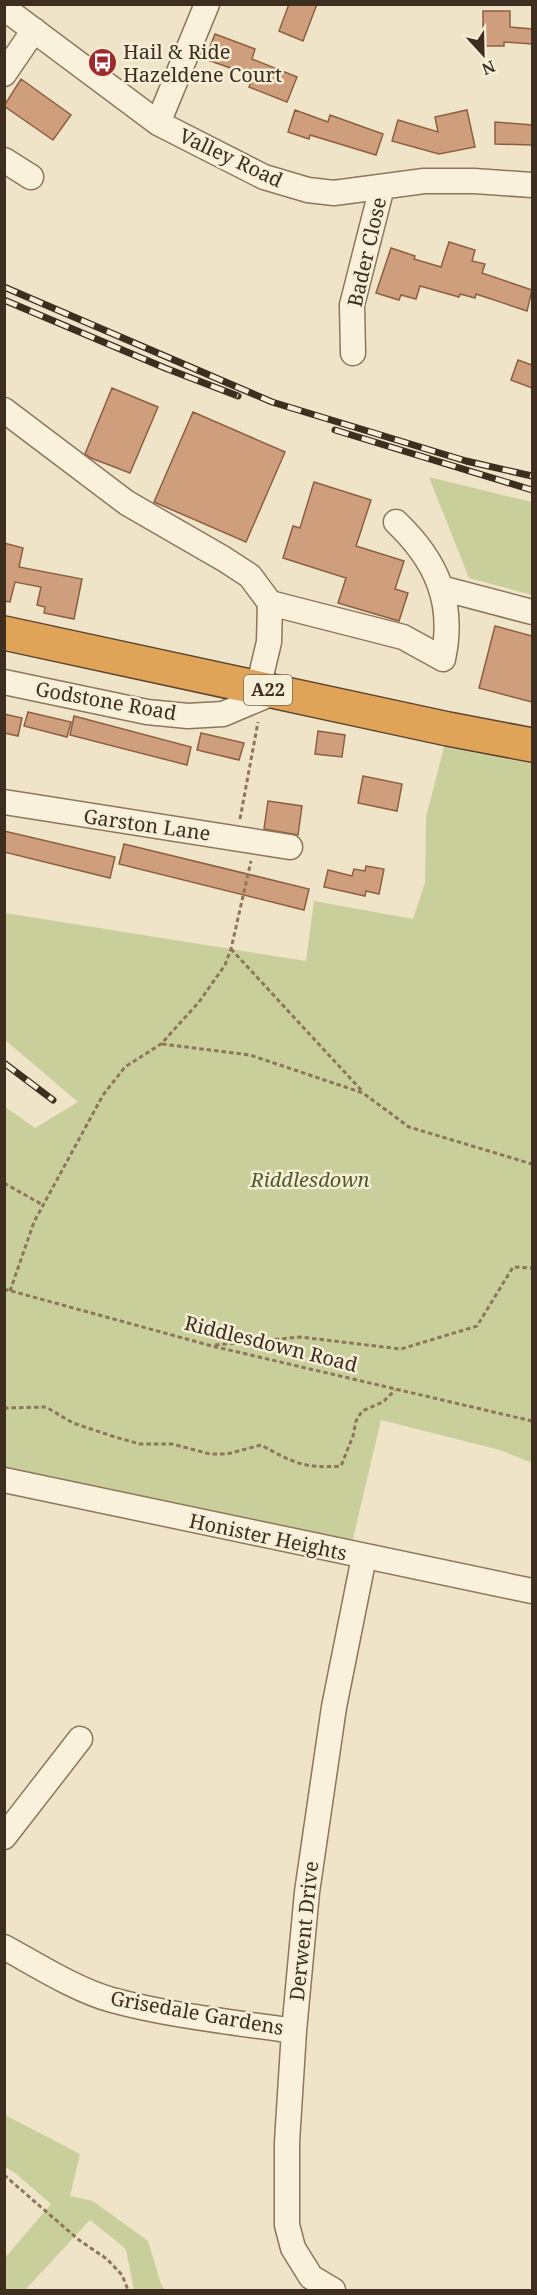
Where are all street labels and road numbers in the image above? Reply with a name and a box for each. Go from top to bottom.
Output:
street label: Valley Road [175,122,287,193]
street label: Bader Close [341,194,392,309]
street label: Godstone Road [33,675,179,726]
road number: A22 [244,675,292,705]
street label: Garston Lane [82,802,212,847]
street label: Riddlesdown Road [182,1309,360,1378]
street label: Honister Heights [187,1507,349,1566]
street label: Derwent Drive [283,1860,324,2002]
street label: Grisedale Gardens [108,1984,286,2041]

